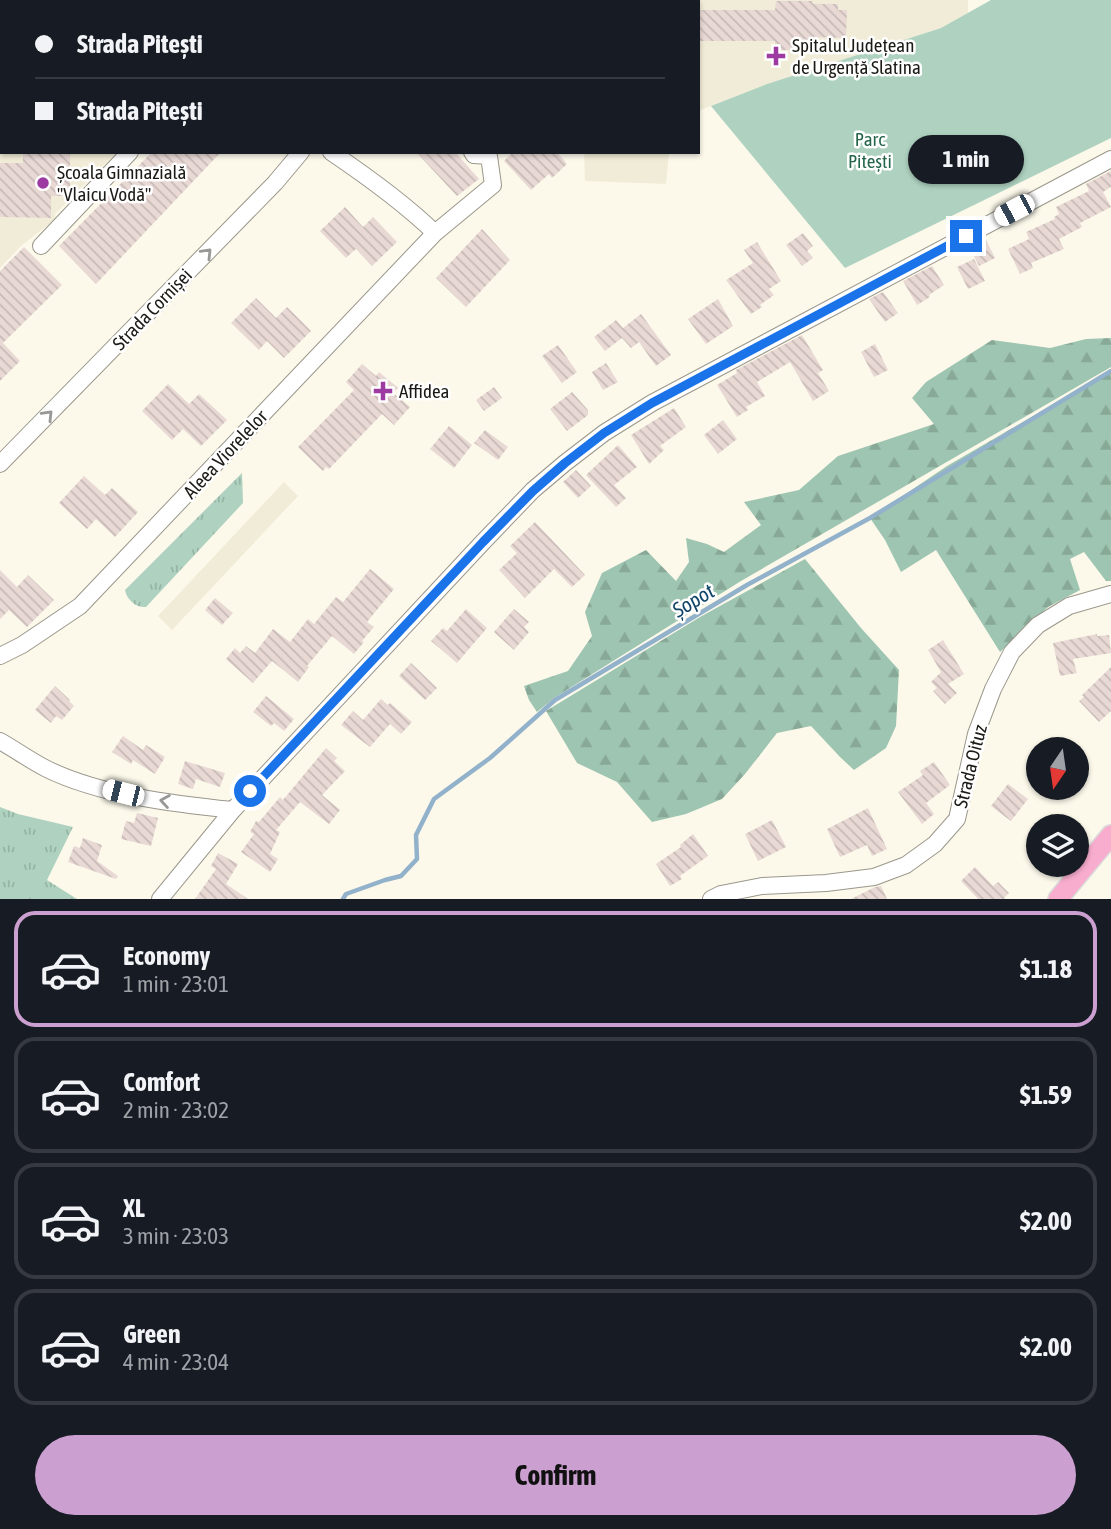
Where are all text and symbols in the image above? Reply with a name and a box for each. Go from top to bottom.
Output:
text: Strada Pitești [77,29,203,59]
place label: Spitalul Județean de Urgență Slatina [792,34,921,78]
marker: Spitalul Județean de Urgență Slatina [766,46,786,66]
text: Strada Pitești [77,96,203,126]
park label: Parc Pitești [848,128,892,172]
callout: 1 min [908,134,1024,184]
text: 1 min [943,146,989,172]
place label: Școala Gimnazială "Vlaicu Vodă" [57,161,186,205]
marker: Școala Gimnazială "Vlaicu Vodă" [35,175,51,191]
car [991,191,1038,229]
route end [950,220,982,252]
one-way arrow [198,248,211,261]
street label: Strada Cornișei [108,264,196,354]
place label: Affidea [399,380,449,402]
marker: Affidea [373,381,393,401]
street label: Aleea Viorelelor [179,405,272,503]
one-way arrow [39,411,52,424]
water label: Șopot [667,578,718,622]
street label: Strada Oituz [949,722,991,810]
north arrow [1026,737,1088,800]
map controls [1026,737,1089,877]
route start [234,775,266,807]
car [101,778,146,808]
one-way arrow [159,794,171,809]
button: layers [1026,814,1089,877]
icon: car [39,938,102,1001]
text: Economy [123,941,210,971]
text: $1.18 [1020,954,1072,984]
text: 1 min · 23:01 [123,971,229,997]
icon: car [39,1064,102,1127]
text: Comfort [123,1067,200,1097]
text: $1.59 [1020,1080,1072,1110]
text: 2 min · 23:02 [123,1097,229,1123]
icon: car [39,1190,102,1253]
text: XL [123,1193,145,1223]
text: $2.00 [1020,1206,1072,1236]
text: 3 min · 23:03 [123,1223,229,1249]
icon: car [39,1316,102,1379]
text: Green [123,1319,181,1349]
text: $2.00 [1020,1332,1072,1362]
text: 4 min · 23:04 [123,1349,229,1375]
button: Confirm [35,1435,1076,1515]

